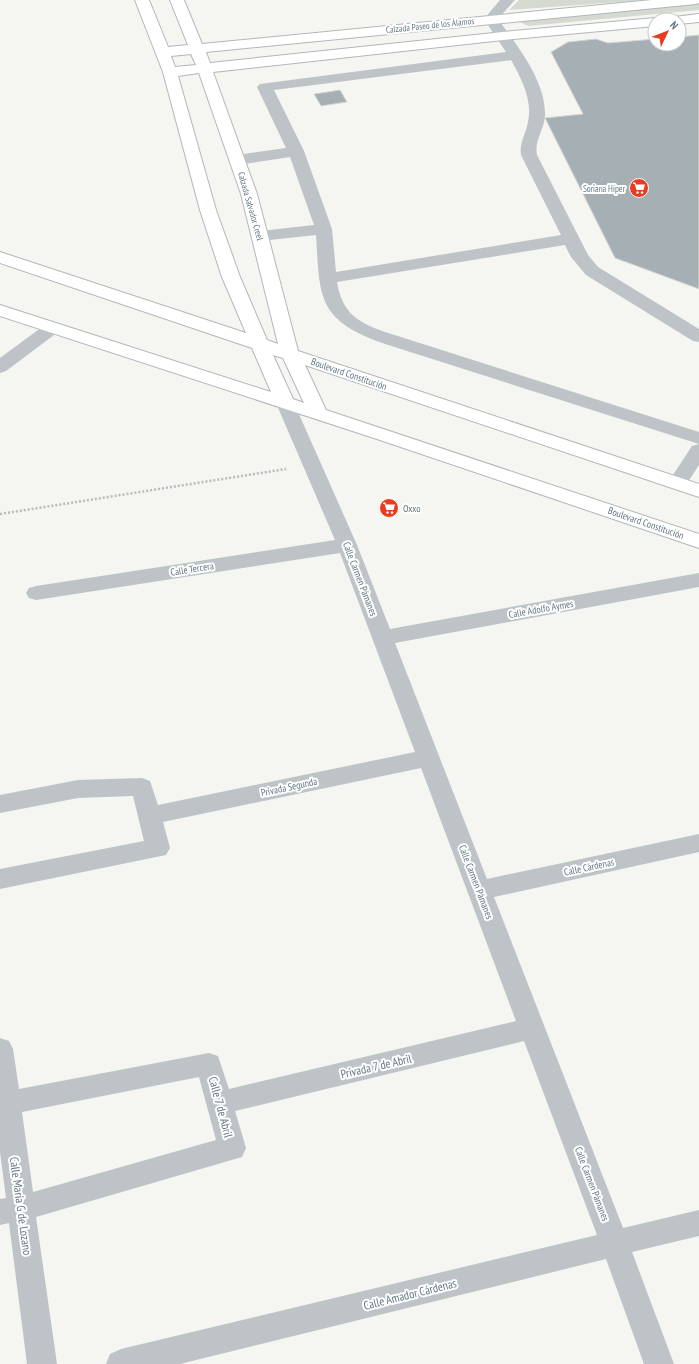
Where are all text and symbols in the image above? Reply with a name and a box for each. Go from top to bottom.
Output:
north arrow [647,12,687,52]
street label: Calzada Paseo de los Álamos [385,15,475,35]
text: N [667,18,681,32]
street label: Calzada Salvador Creel [236,171,266,242]
supermarket icon: Soriana Híper [628,177,650,199]
place label: Soriana Híper [583,183,626,194]
street label: Boulevard Constitución [309,355,389,393]
supermarket icon: Oxxo [378,497,400,519]
place label: Oxxo [403,502,421,515]
street label: Boulevard Constitución [606,504,686,542]
street label: Calle Carmen Pámanes [340,540,380,619]
street label: Calle Tercera [169,559,215,579]
street label: Calle Adolfo Aymes [508,597,575,621]
street label: Privada Segunda [260,775,318,799]
street label: Calle Carmen Pámanes [456,843,496,922]
street label: Calle Cárdenas [563,855,616,879]
street label: Privada 7 de Abril [339,1051,413,1081]
street label: Calle 7 de Abril [206,1075,236,1139]
street label: Calle Carmen Pámanes [572,1145,612,1224]
street label: Calle María G de Lozano [7,1156,35,1256]
street label: Calle Amador Cárdenas [362,1275,458,1313]

